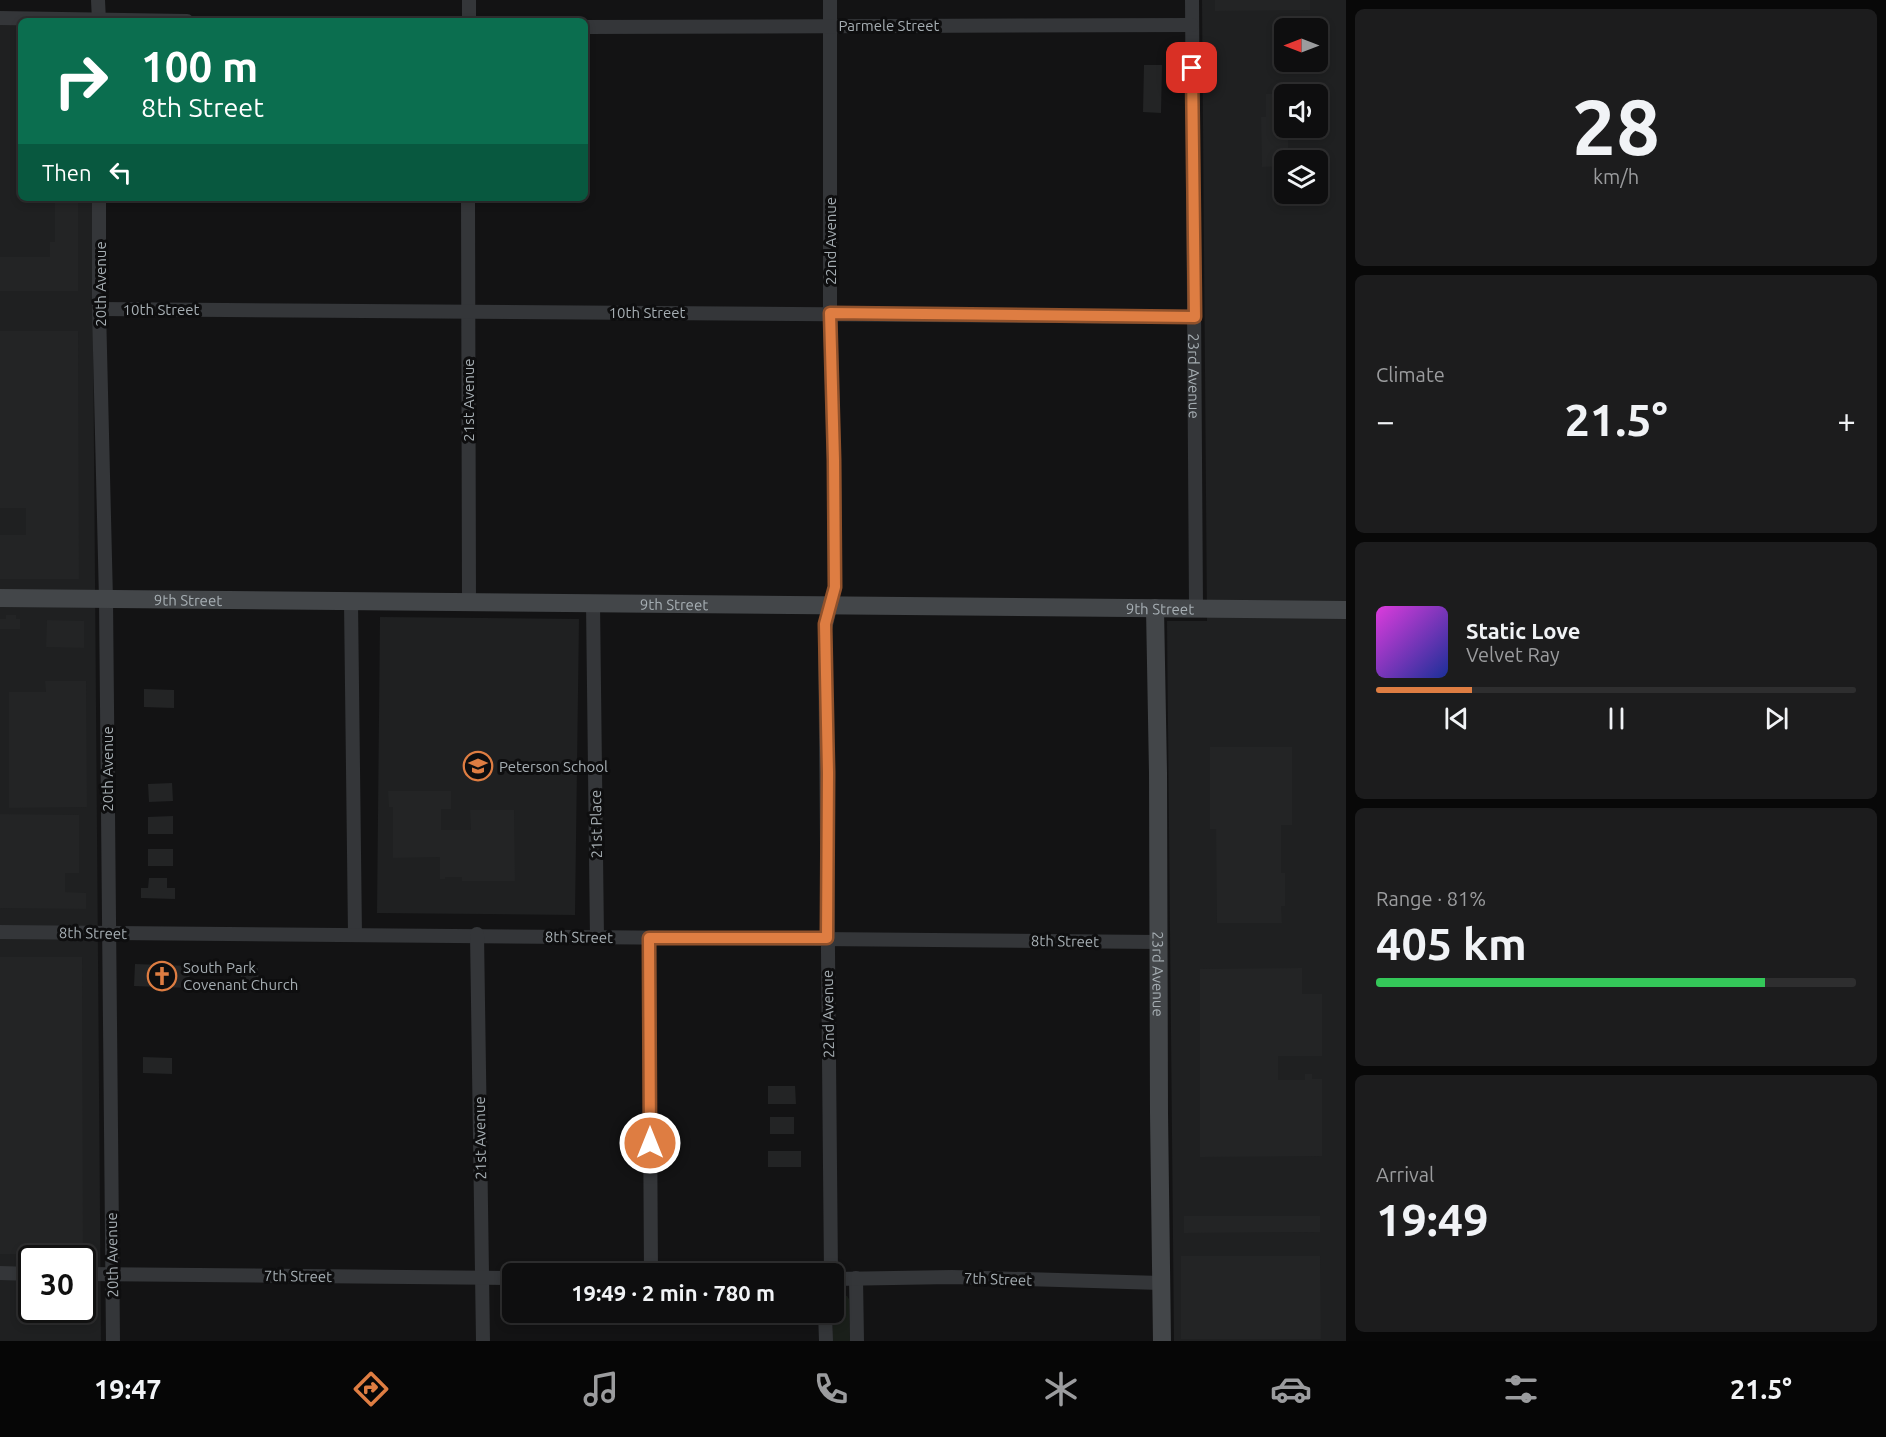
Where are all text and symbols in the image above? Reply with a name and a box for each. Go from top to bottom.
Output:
street label: Parmele Street [839,17,940,34]
north arrow [1274,18,1328,72]
map controls [1274,18,1328,204]
icon: right [42,42,120,120]
pin [1166,42,1217,93]
text: 100 m [141,43,258,90]
icon: arrive [1175,51,1208,84]
text: 28 [1572,82,1660,170]
button: sound [1274,84,1328,138]
text: 8th Street [141,92,264,122]
button: layers [1274,150,1328,204]
icon: left [104,156,137,189]
text: Then [42,160,92,185]
text: km/h [1593,165,1639,188]
street label: 22nd Avenue [822,197,839,285]
street label: 20th Avenue [92,241,109,327]
street label: 10th Street [123,301,199,318]
street label: 10th Street [609,304,685,321]
street label: 23rd Avenue [1186,333,1203,419]
street label: 21st Avenue [460,358,477,442]
text: Climate [1376,363,1445,386]
text: 21.5° [1564,394,1668,445]
text: − [1376,402,1395,439]
text: + [1837,402,1856,439]
street label: 9th Street [154,591,222,608]
street label: 9th Street [640,595,708,613]
street label: 9th Street [1126,600,1194,617]
text: Static Love [1466,618,1581,643]
text: Velvet Ray [1466,643,1560,666]
icon: previous [1440,702,1473,735]
icon: pause [1600,702,1633,735]
icon: next [1760,702,1793,735]
street label: 20th Avenue [99,726,116,812]
school or university icon: Peterson School [462,750,494,782]
place label: Peterson School [499,758,608,775]
street label: 21st Place [587,790,605,858]
text: Range · 81% [1376,887,1486,910]
text: 405 km [1376,918,1527,969]
street label: 8th Street [59,924,127,942]
street label: 8th Street [545,928,613,946]
street label: 23rd Avenue [1150,931,1167,1017]
street label: 8th Street [1031,932,1099,950]
place label: South Park Covenant Church [183,959,298,993]
church icon: South Park Covenant Church [146,960,178,992]
street label: 22nd Avenue [819,970,837,1058]
street label: 21st Avenue [471,1096,489,1180]
position arrow [618,1111,682,1175]
text: Arrival [1376,1163,1434,1186]
text: 19:49 [1376,1194,1489,1245]
street label: 20th Avenue [103,1212,121,1298]
speed limit sign: 30 [18,1245,96,1323]
street label: 7th Street [264,1267,332,1285]
street label: 7th Street [964,1269,1032,1289]
text: 19:49 · 2 min · 780 m [571,1280,775,1305]
icon: directions [350,1368,392,1410]
icon: music [580,1368,622,1410]
icon: phone [810,1368,852,1410]
icon: climate [1040,1368,1082,1410]
icon: car [1270,1368,1312,1410]
icon: filters [1500,1368,1542,1410]
text: 19:47 [94,1374,162,1404]
text: 21.5° [1730,1374,1792,1404]

